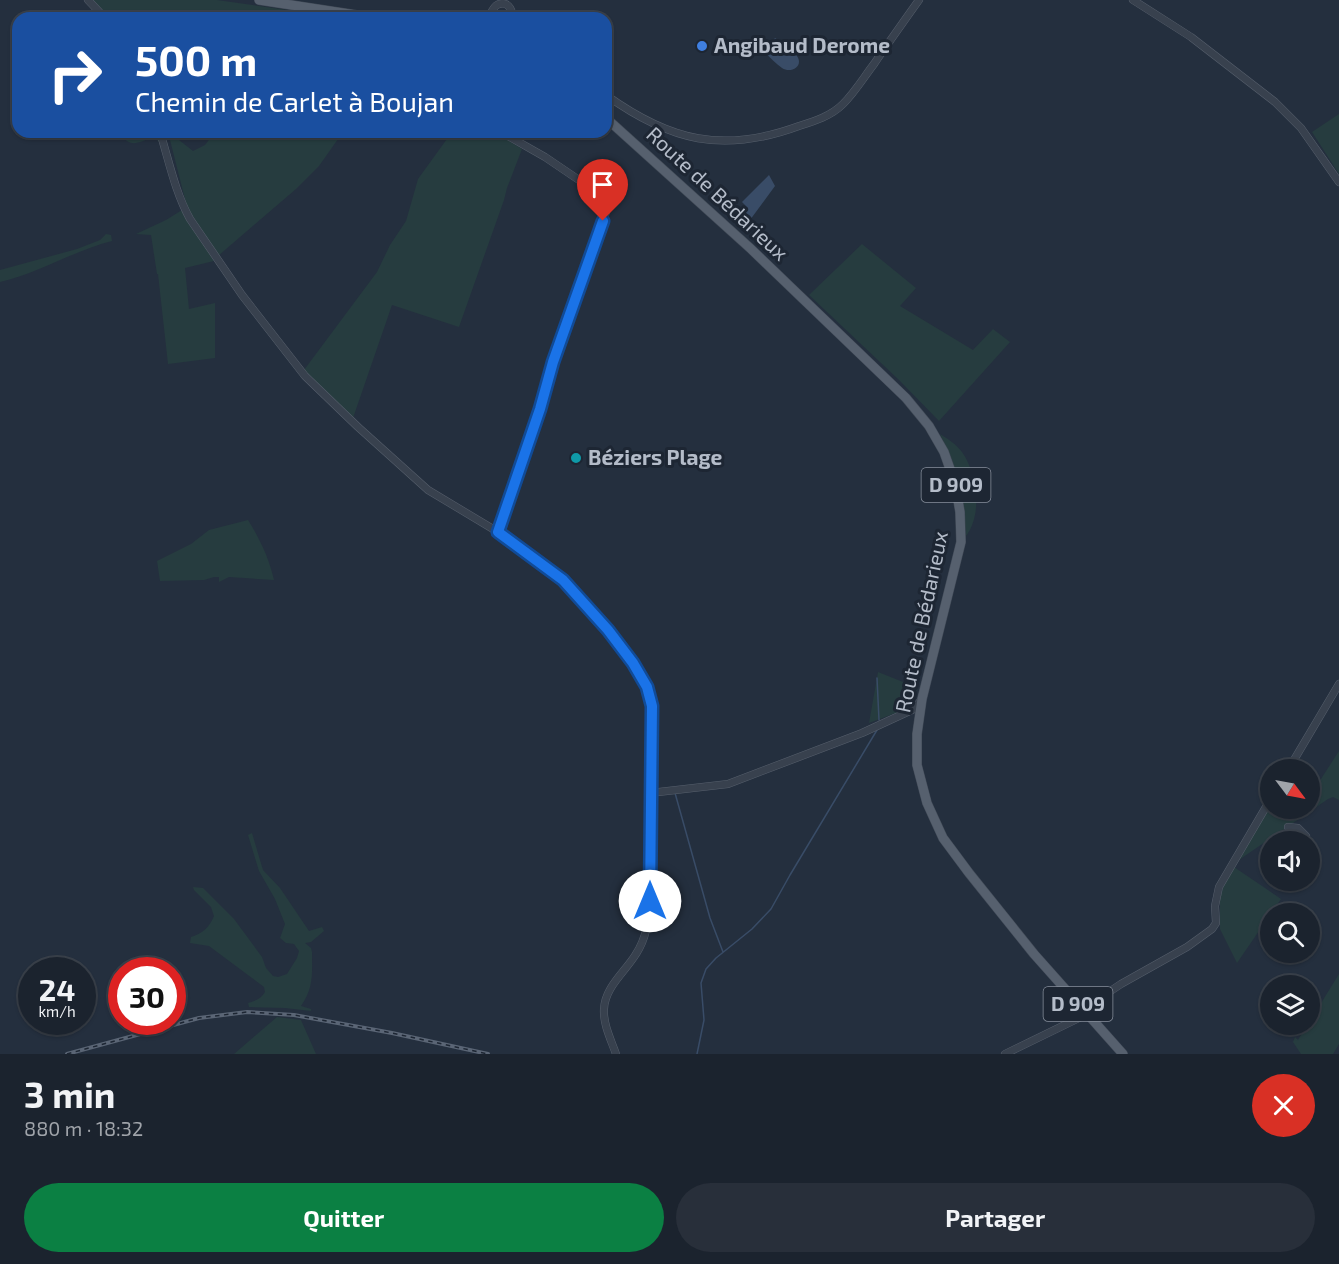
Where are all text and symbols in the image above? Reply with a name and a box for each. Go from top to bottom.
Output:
place label: Angibaud Derome [714,32,890,57]
text: 500 m [135,34,257,84]
icon: right [36,36,114,114]
marker: Angibaud Derome [695,39,709,53]
text: Chemin de Carlet à Boujan [135,85,454,117]
street label: Route de Bédarieux [642,121,794,265]
pin [577,159,628,221]
icon: arrive [586,168,619,201]
place label: Béziers Plage [588,444,723,469]
marker: Béziers Plage [569,451,583,465]
road number: D 909 [922,468,990,502]
street label: Route de Bédarieux [889,529,952,715]
north arrow [1260,759,1320,819]
map controls [1260,759,1320,1035]
button: sound [1260,831,1320,891]
position arrow [618,869,682,933]
button: search [1260,903,1320,963]
speed limit sign: 30 [108,957,186,1035]
text: 24 [39,971,75,1007]
button: layers [1260,975,1320,1035]
road number: D 909 [1044,987,1112,1021]
text: km/h [38,1002,76,1020]
text: 3 min [24,1072,115,1115]
button: close [1252,1074,1315,1137]
text: 880 m · 18:32 [24,1116,143,1140]
button: Quitter [24,1183,664,1252]
button: Partager [676,1183,1315,1252]

